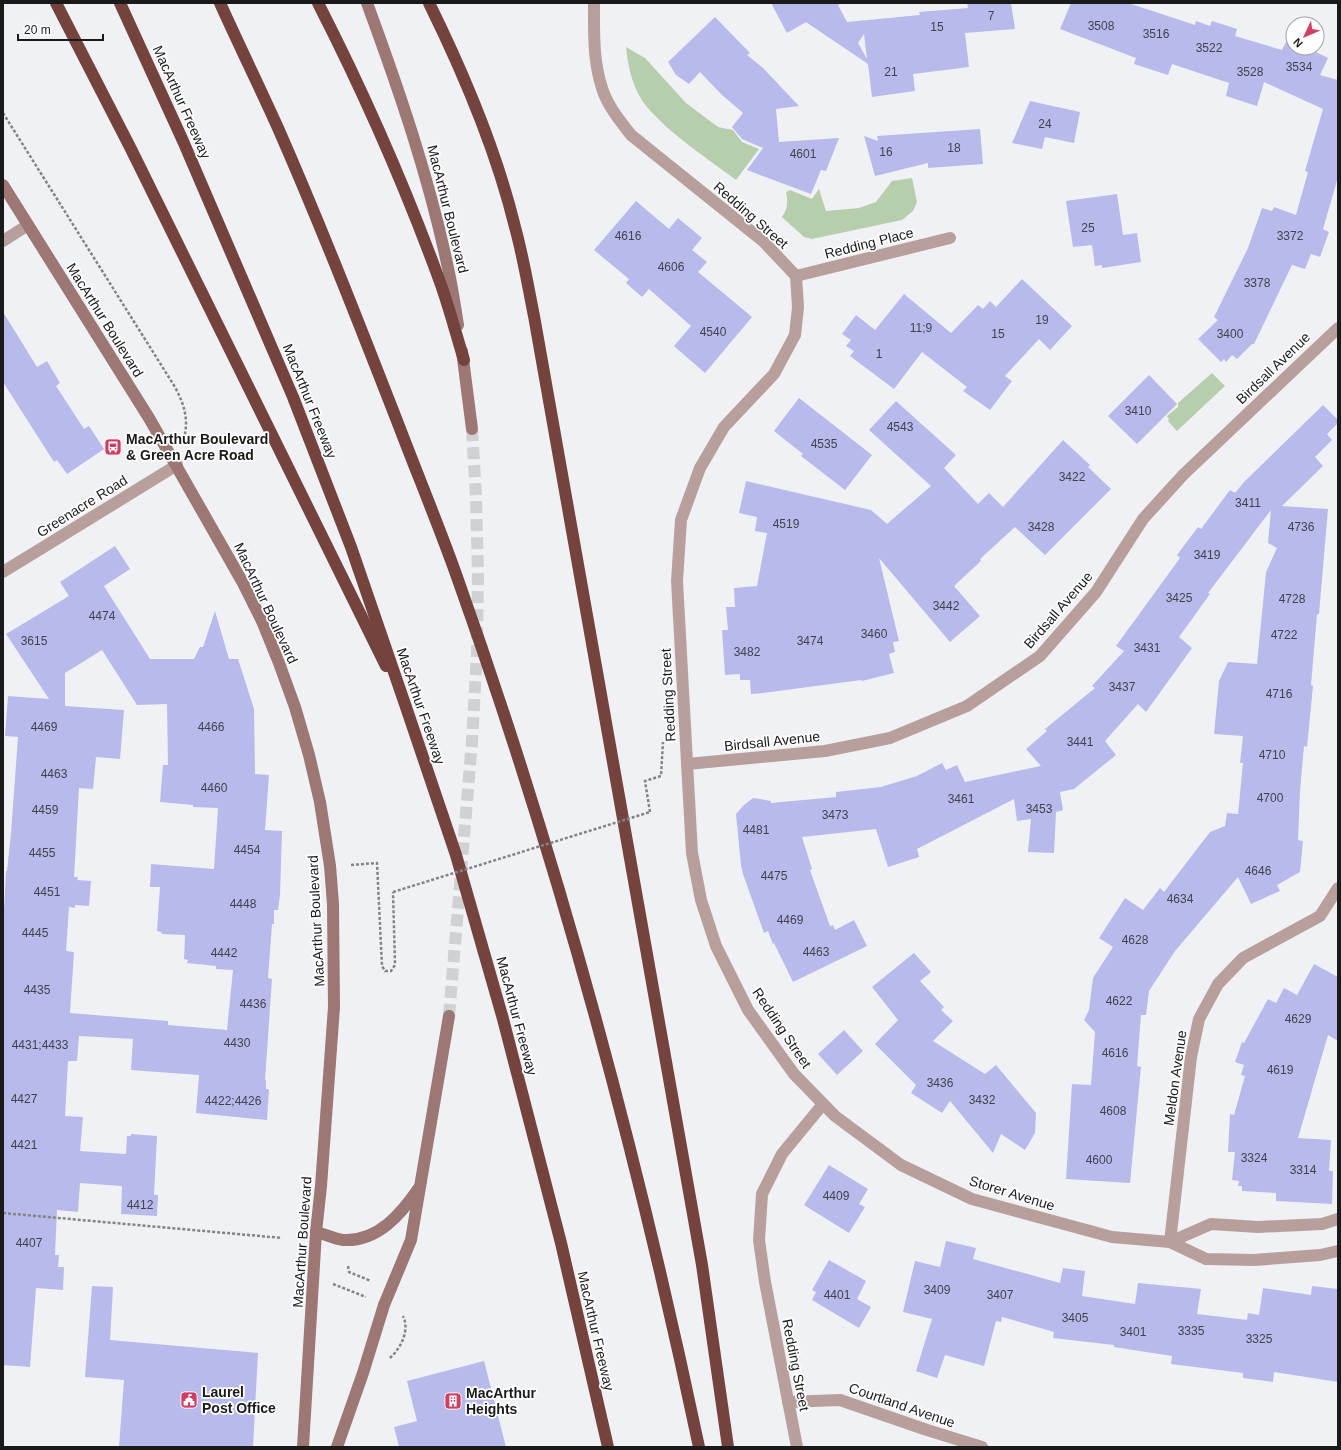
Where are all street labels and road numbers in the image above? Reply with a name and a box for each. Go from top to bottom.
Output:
street label: MacArthur Freeway [150,43,214,161]
street label: MacArthur Boulevard [424,143,472,275]
street label: Redding Street [711,178,792,252]
street label: Redding Place [823,224,915,262]
street label: MacArthur Boulevard [63,260,147,380]
street label: Birdsall Avenue [1233,329,1313,407]
street label: MacArthur Freeway [280,341,340,461]
street label: Greenacre Road [34,472,130,540]
street label: MacArthur Boulevard [231,540,301,666]
street label: Birdsall Avenue [1020,568,1096,652]
street label: MacArthur Freeway [394,646,448,766]
street label: Redding Street [658,648,678,742]
street label: Birdsall Avenue [723,728,821,754]
street label: MacArthur Boulevard [305,855,327,987]
street label: MacArthur Freeway [493,955,541,1077]
street label: Redding Street [749,985,815,1071]
street label: Meldon Avenue [1160,1029,1190,1127]
street label: Storer Avenue [967,1172,1057,1214]
street label: MacArthur Boulevard [289,1176,315,1308]
street label: MacArthur Freeway [574,1270,618,1392]
street label: Redding Street [779,1318,813,1412]
street label: Courtland Avenue [847,1379,957,1431]

